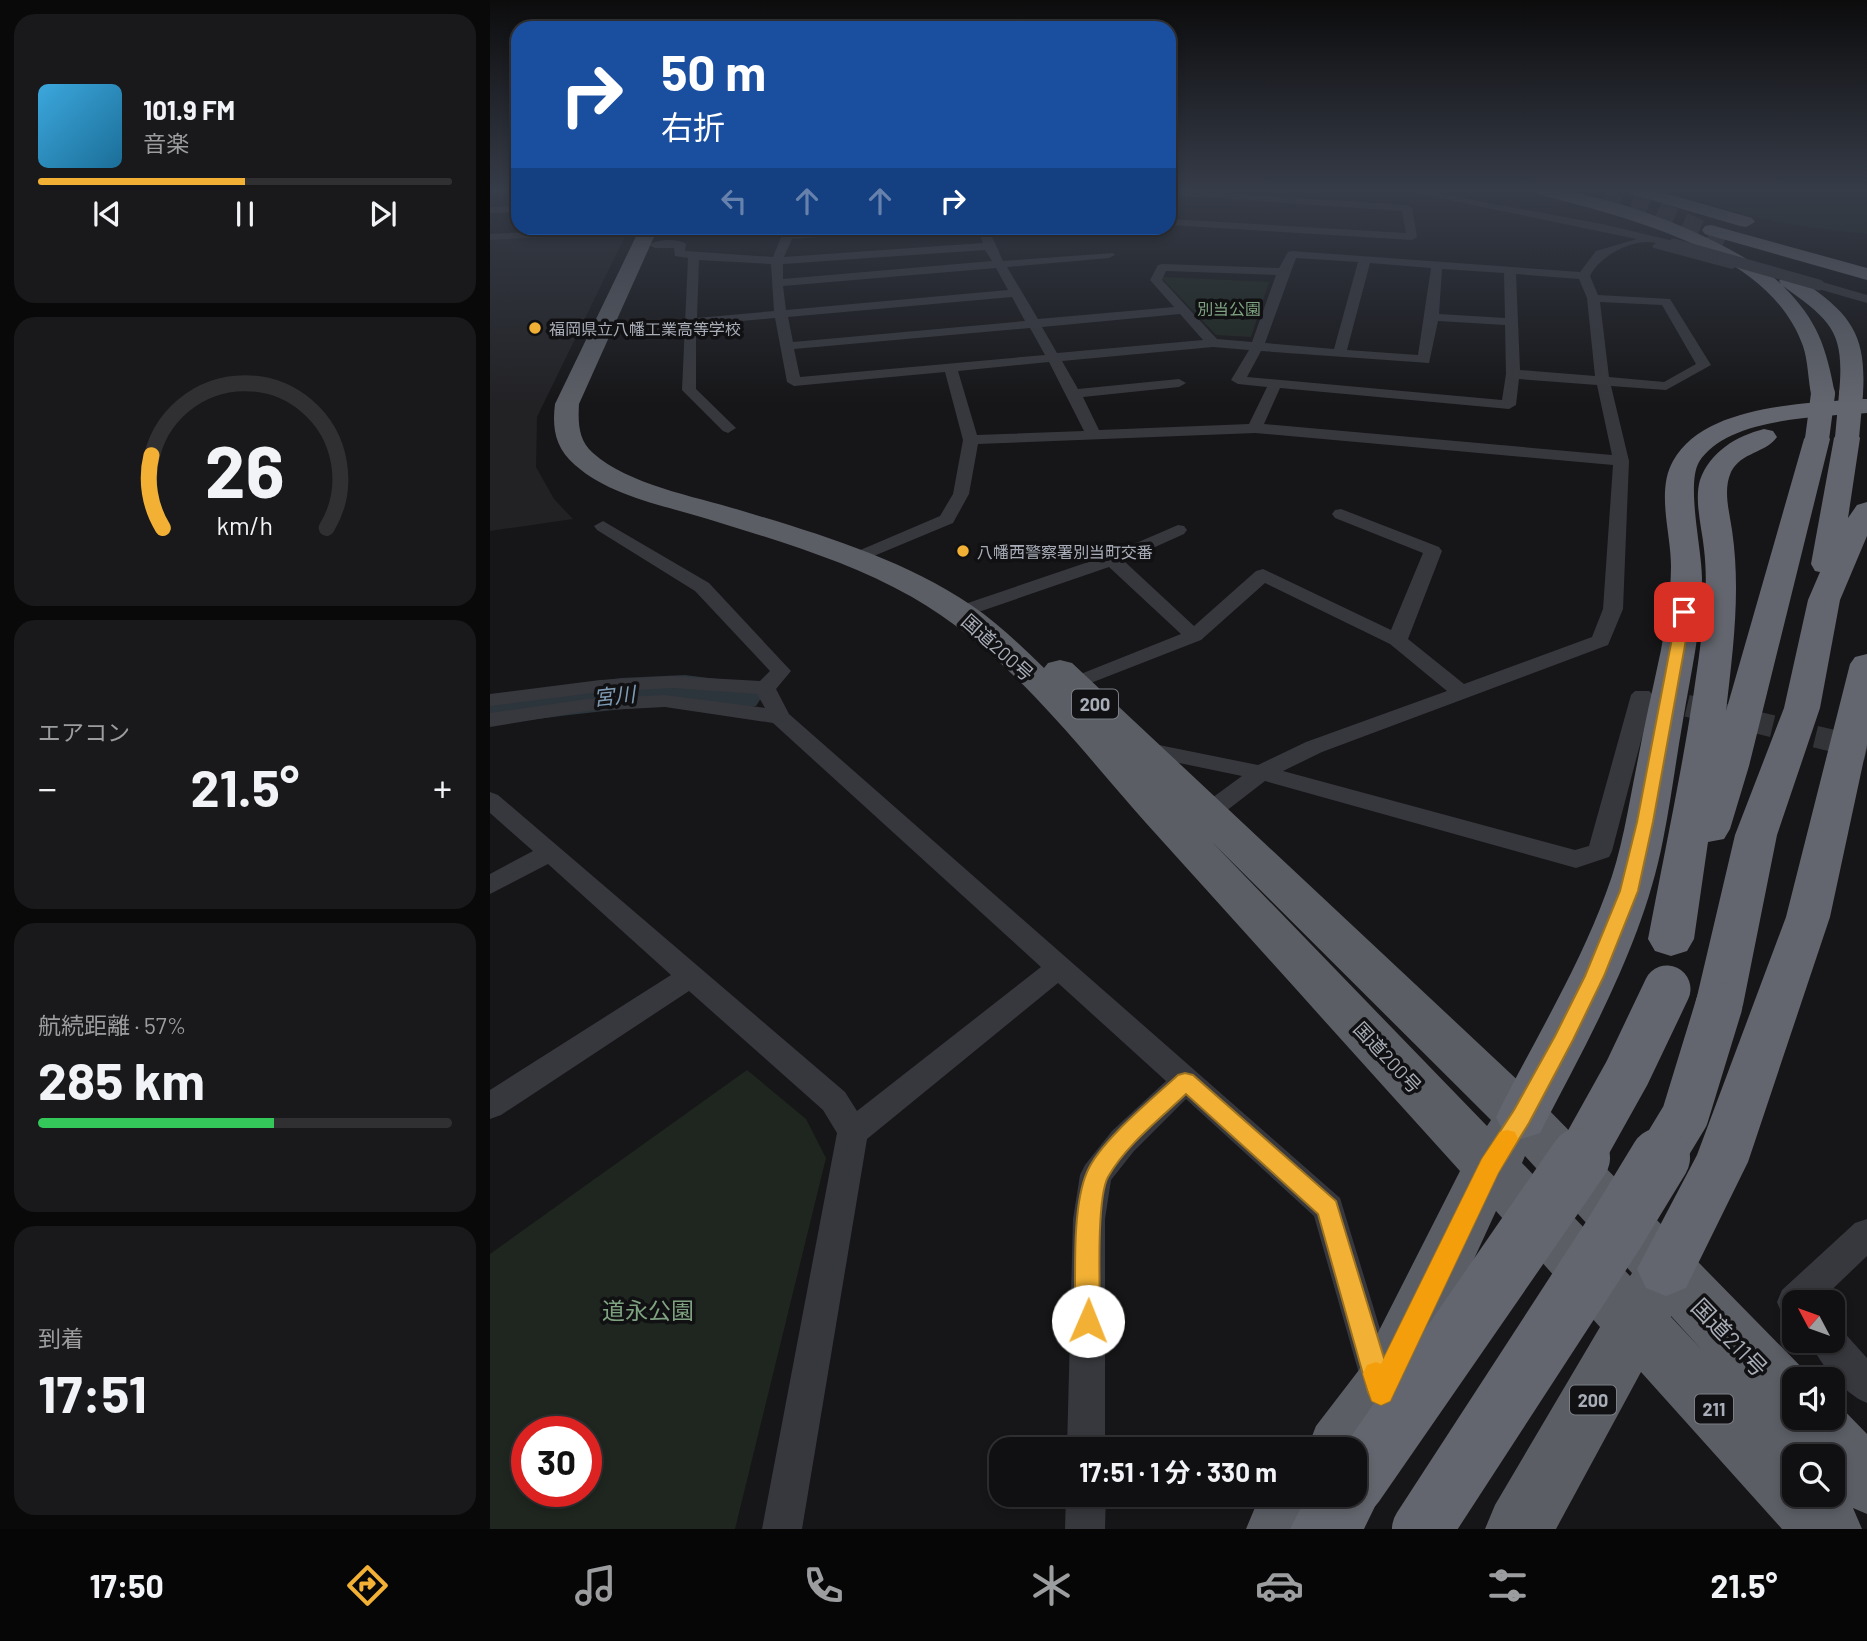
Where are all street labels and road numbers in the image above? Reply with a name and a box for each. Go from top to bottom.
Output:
street label: 国道200号 [957,609,1039,685]
road number: 200 [1072,690,1118,718]
street label: 国道200号 [1349,1017,1427,1097]
street label: 国道211号 [1686,1292,1774,1382]
road number: 200 [1570,1386,1616,1414]
road number: 211 [1695,1394,1733,1424]

